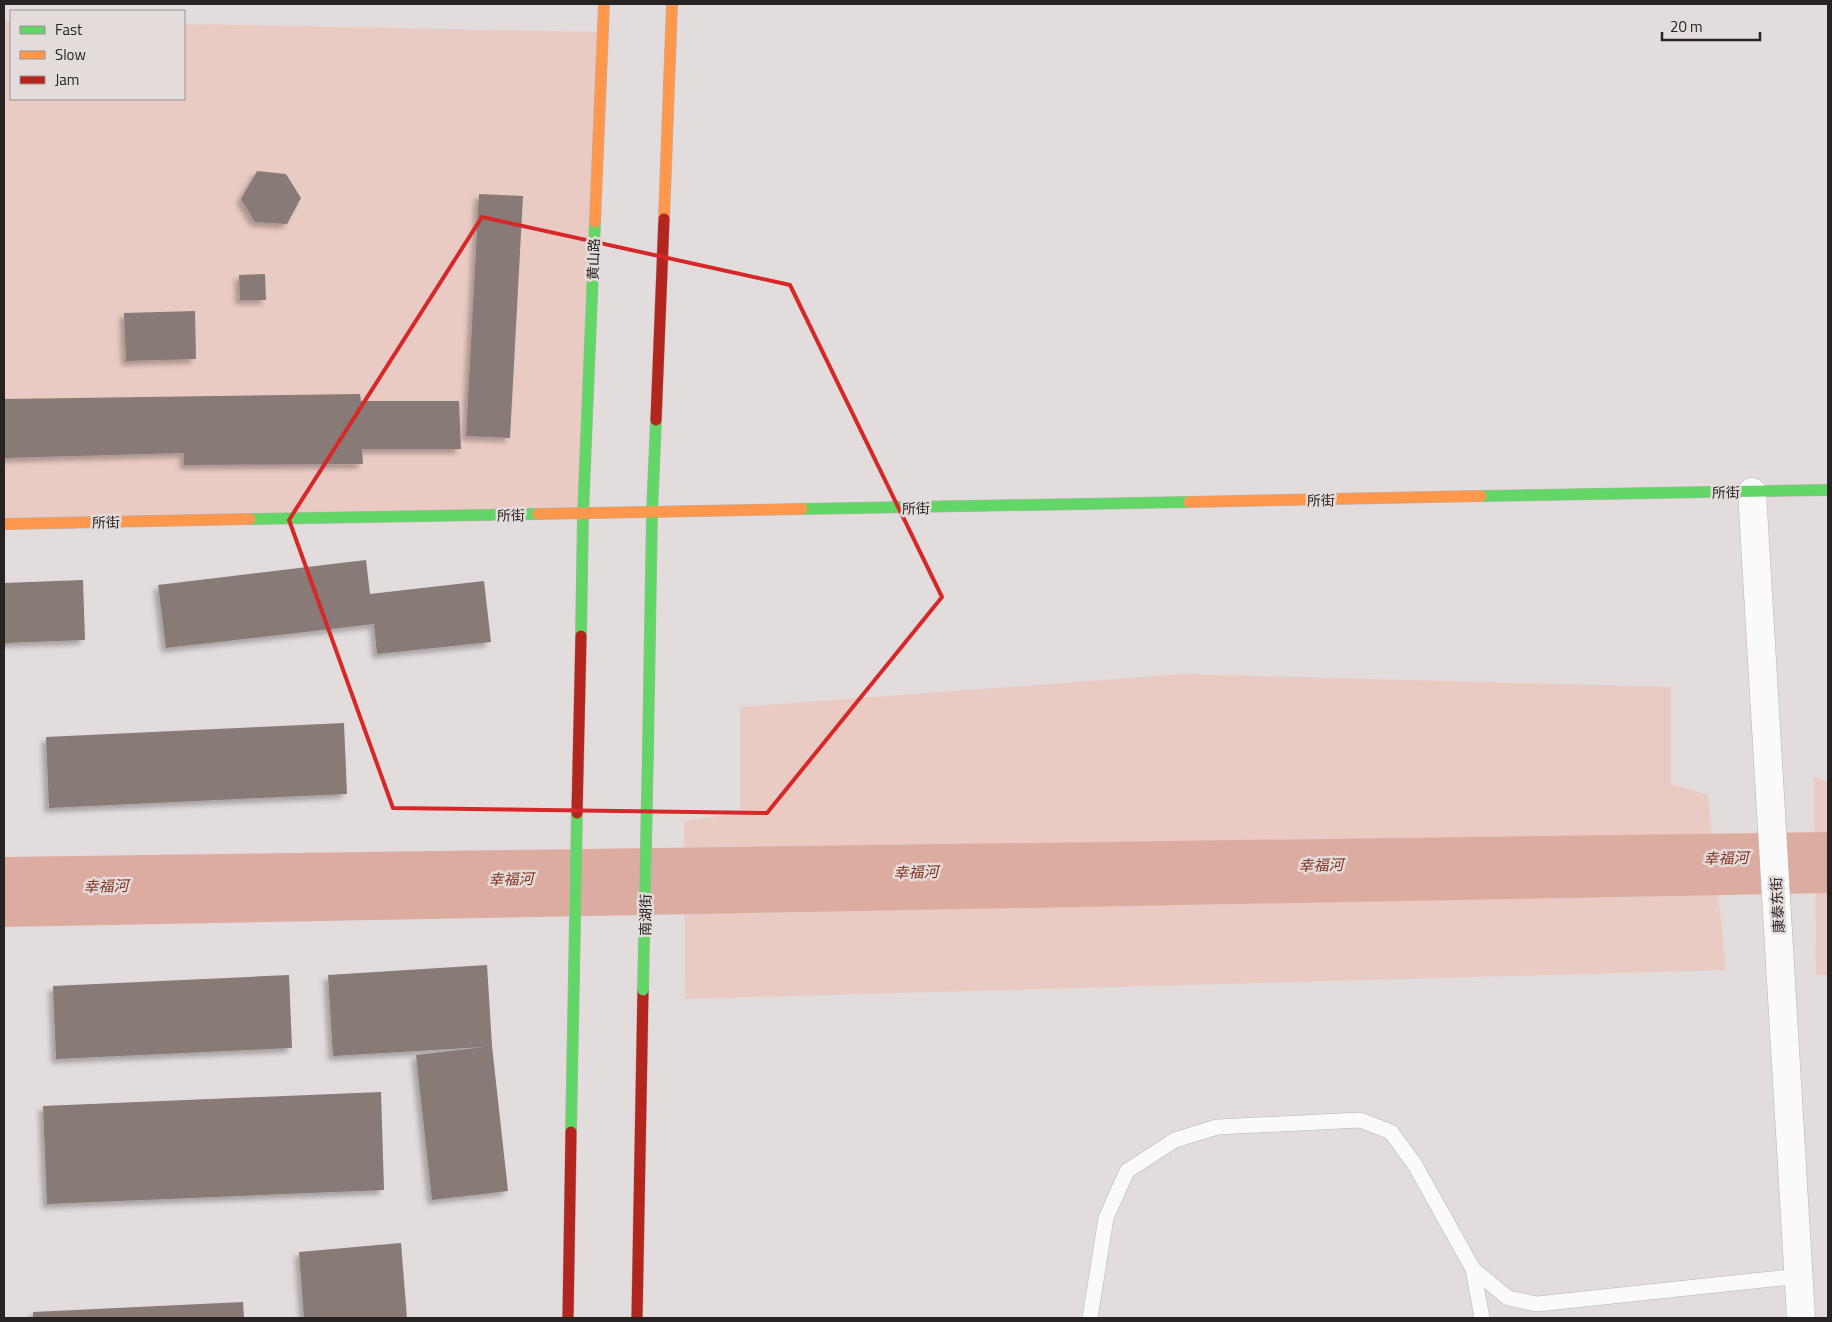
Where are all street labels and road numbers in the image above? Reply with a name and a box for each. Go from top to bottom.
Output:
street label: 黄山路 [582,238,604,280]
street label: 所街 [1712,481,1740,503]
street label: 所街 [1307,489,1335,511]
street label: 所街 [902,497,930,519]
street label: 所街 [497,504,525,526]
street label: 所街 [92,511,120,533]
street label: 康泰东街 [1765,876,1789,934]
street label: 南湖街 [634,894,656,936]

